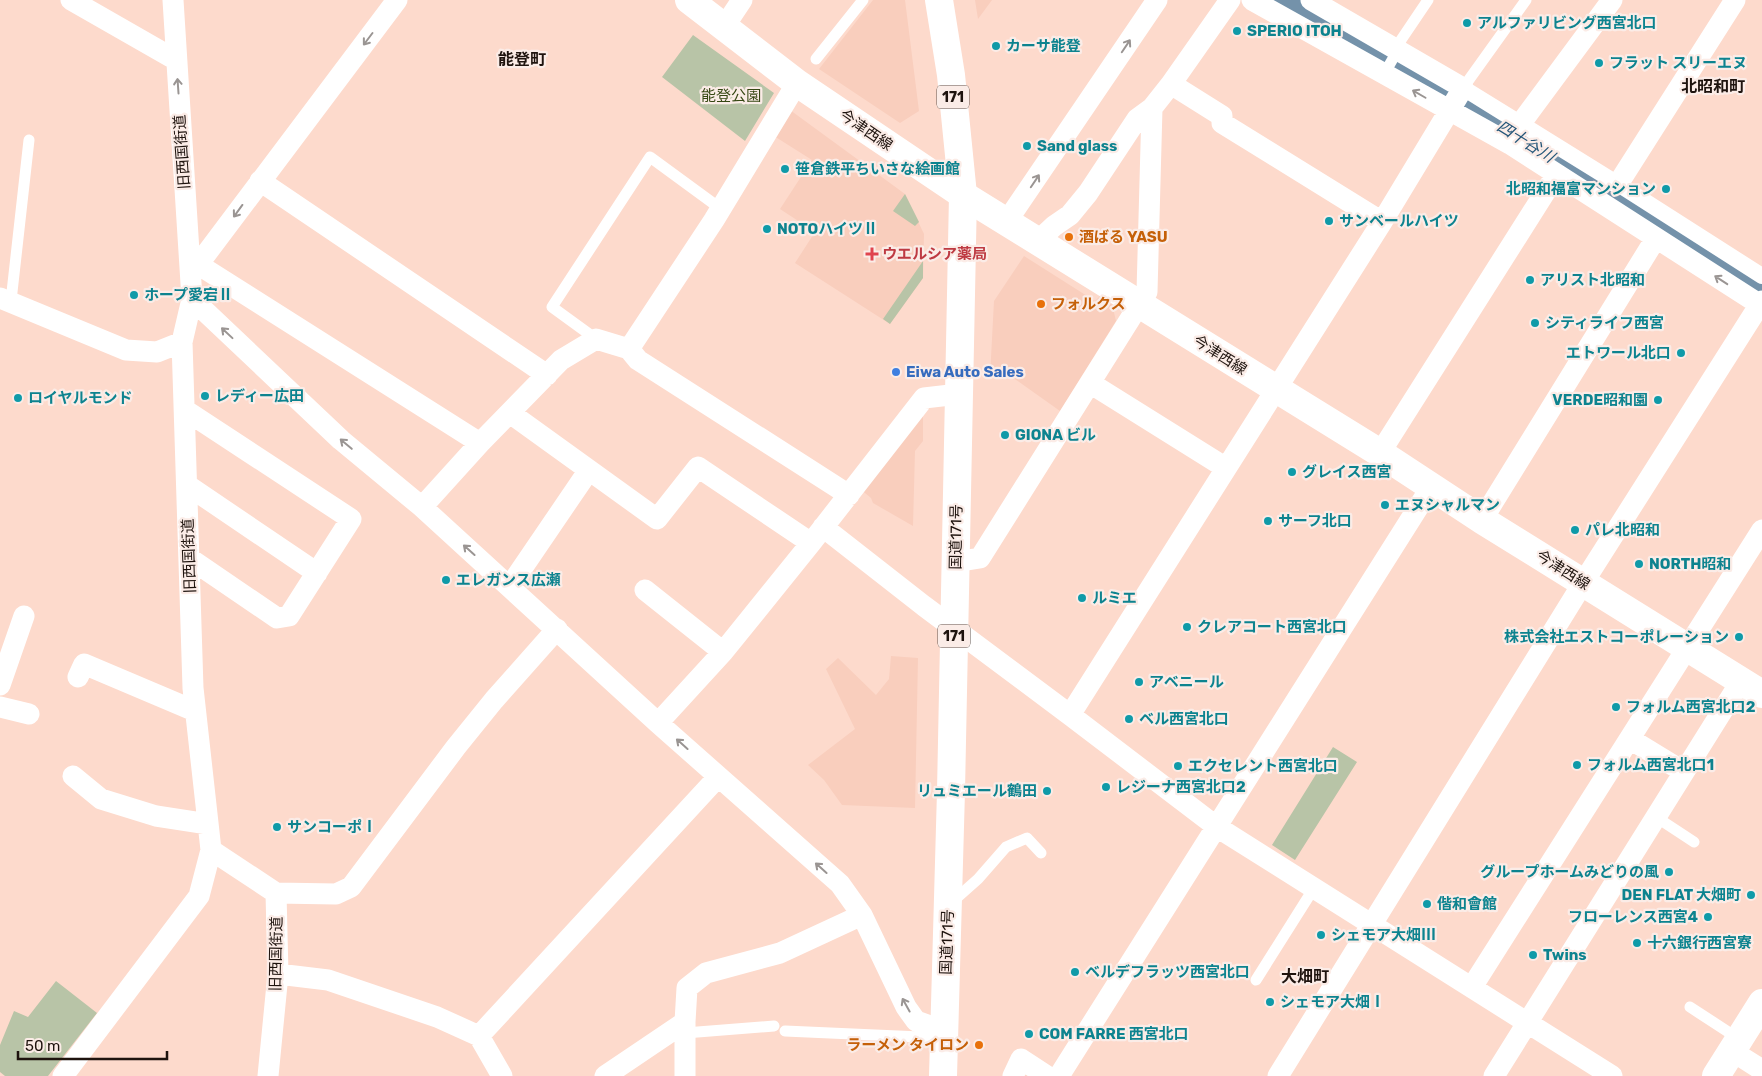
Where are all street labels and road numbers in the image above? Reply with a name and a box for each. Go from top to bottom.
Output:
road number: 171 [937,85,969,108]
street label: 今津西線 [836,106,896,154]
street label: 旧西国街道 [170,114,194,190]
street label: 今津西線 [1190,331,1250,379]
street label: 国道171号 [946,504,966,570]
street label: 旧西国街道 [179,518,199,594]
street label: 今津西線 [1533,546,1593,594]
road number: 171 [938,624,970,648]
street label: 国道171号 [937,909,957,975]
street label: 旧西国街道 [266,916,286,992]

